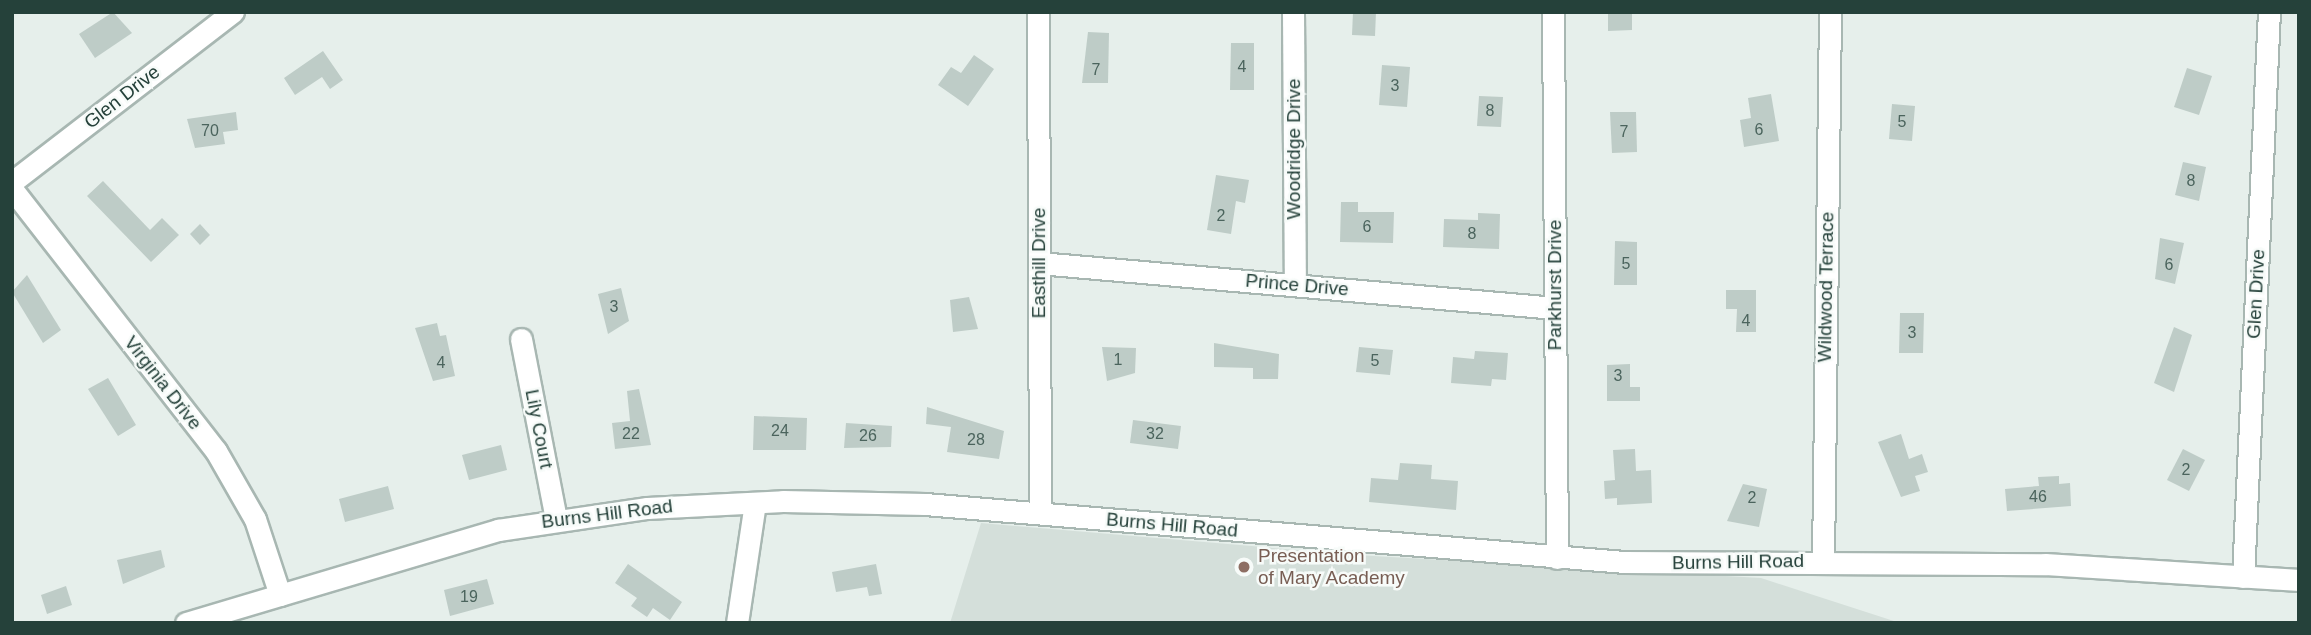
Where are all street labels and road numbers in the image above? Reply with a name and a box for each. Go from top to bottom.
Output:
street label: Glen Drive [80,60,164,134]
street label: Woodridge Drive [1283,78,1305,220]
street label: Easthill Drive [1028,208,1050,318]
street label: Wildwood Terrace [1813,211,1839,363]
street label: Parkhurst Drive [1544,220,1566,350]
street label: Glen Drive [2242,249,2270,339]
street label: Prince Drive [1244,269,1350,301]
street label: Virginia Drive [119,332,207,434]
street label: Lily Court [520,387,558,471]
street label: Burns Hill Road [540,495,674,533]
street label: Burns Hill Road [1105,508,1239,542]
street label: Burns Hill Road [1672,549,1804,575]

